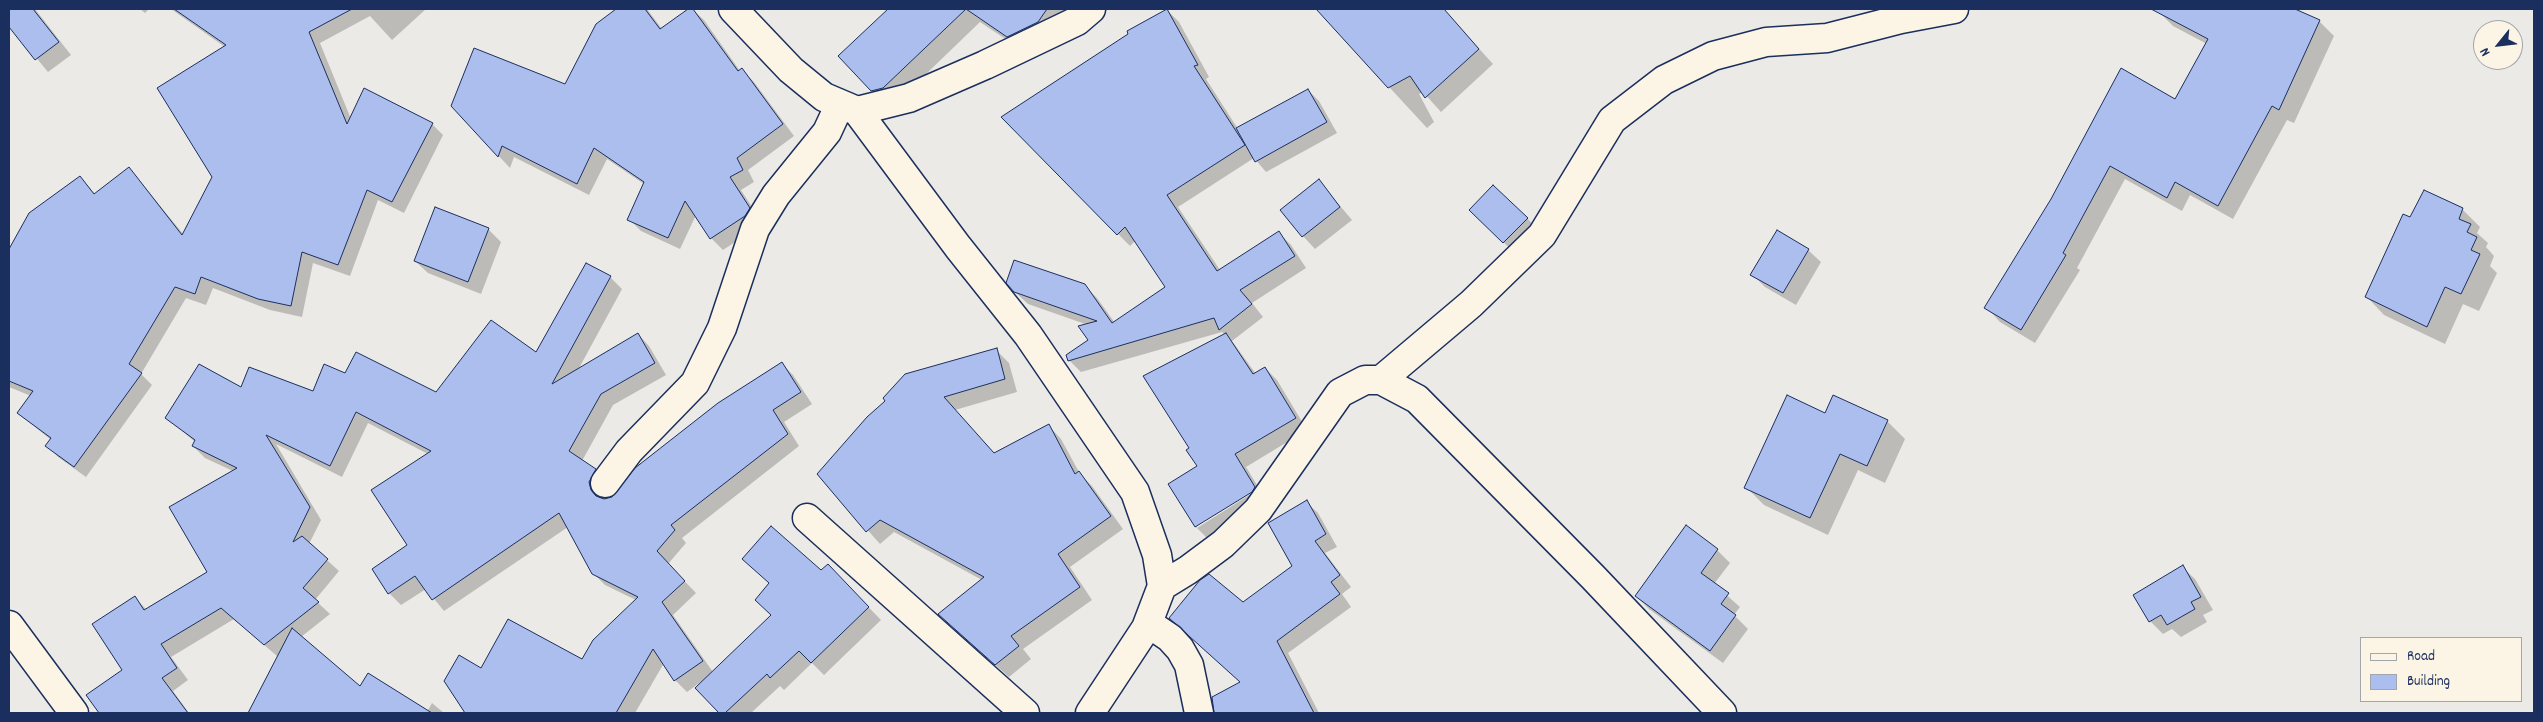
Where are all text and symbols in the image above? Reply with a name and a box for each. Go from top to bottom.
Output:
north arrow [2473,20,2523,70]
text: N [2475,44,2496,60]
legend [2360,637,2523,702]
text: Road [2407,646,2435,668]
text: Building [2407,671,2450,693]

